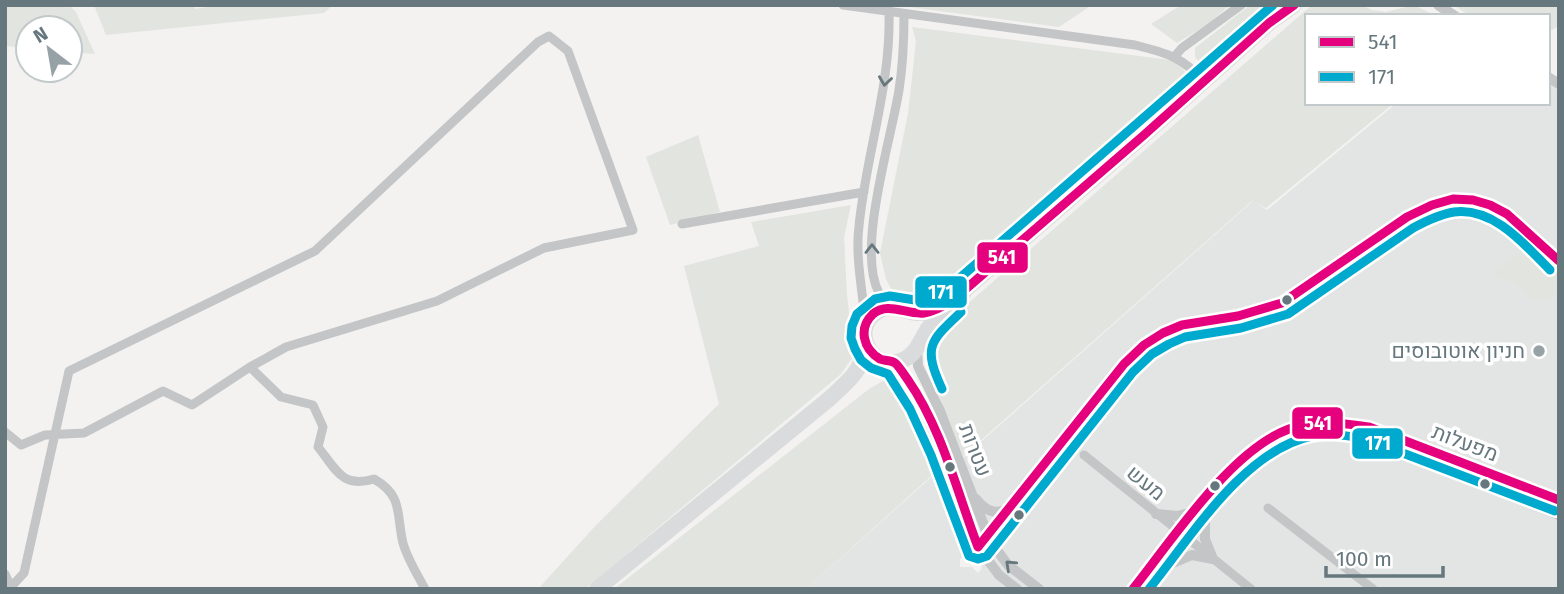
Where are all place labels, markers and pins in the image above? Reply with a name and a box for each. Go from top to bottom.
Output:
unlabelled marker [1280,293,1294,307]
place label: חניון אוטובוסים [1391,338,1525,364]
marker: חניון אוטובוסים [1531,343,1547,359]
unlabelled marker [943,460,957,474]
unlabelled marker [1478,477,1492,491]
unlabelled marker [1208,479,1222,493]
unlabelled marker [1012,508,1026,522]

